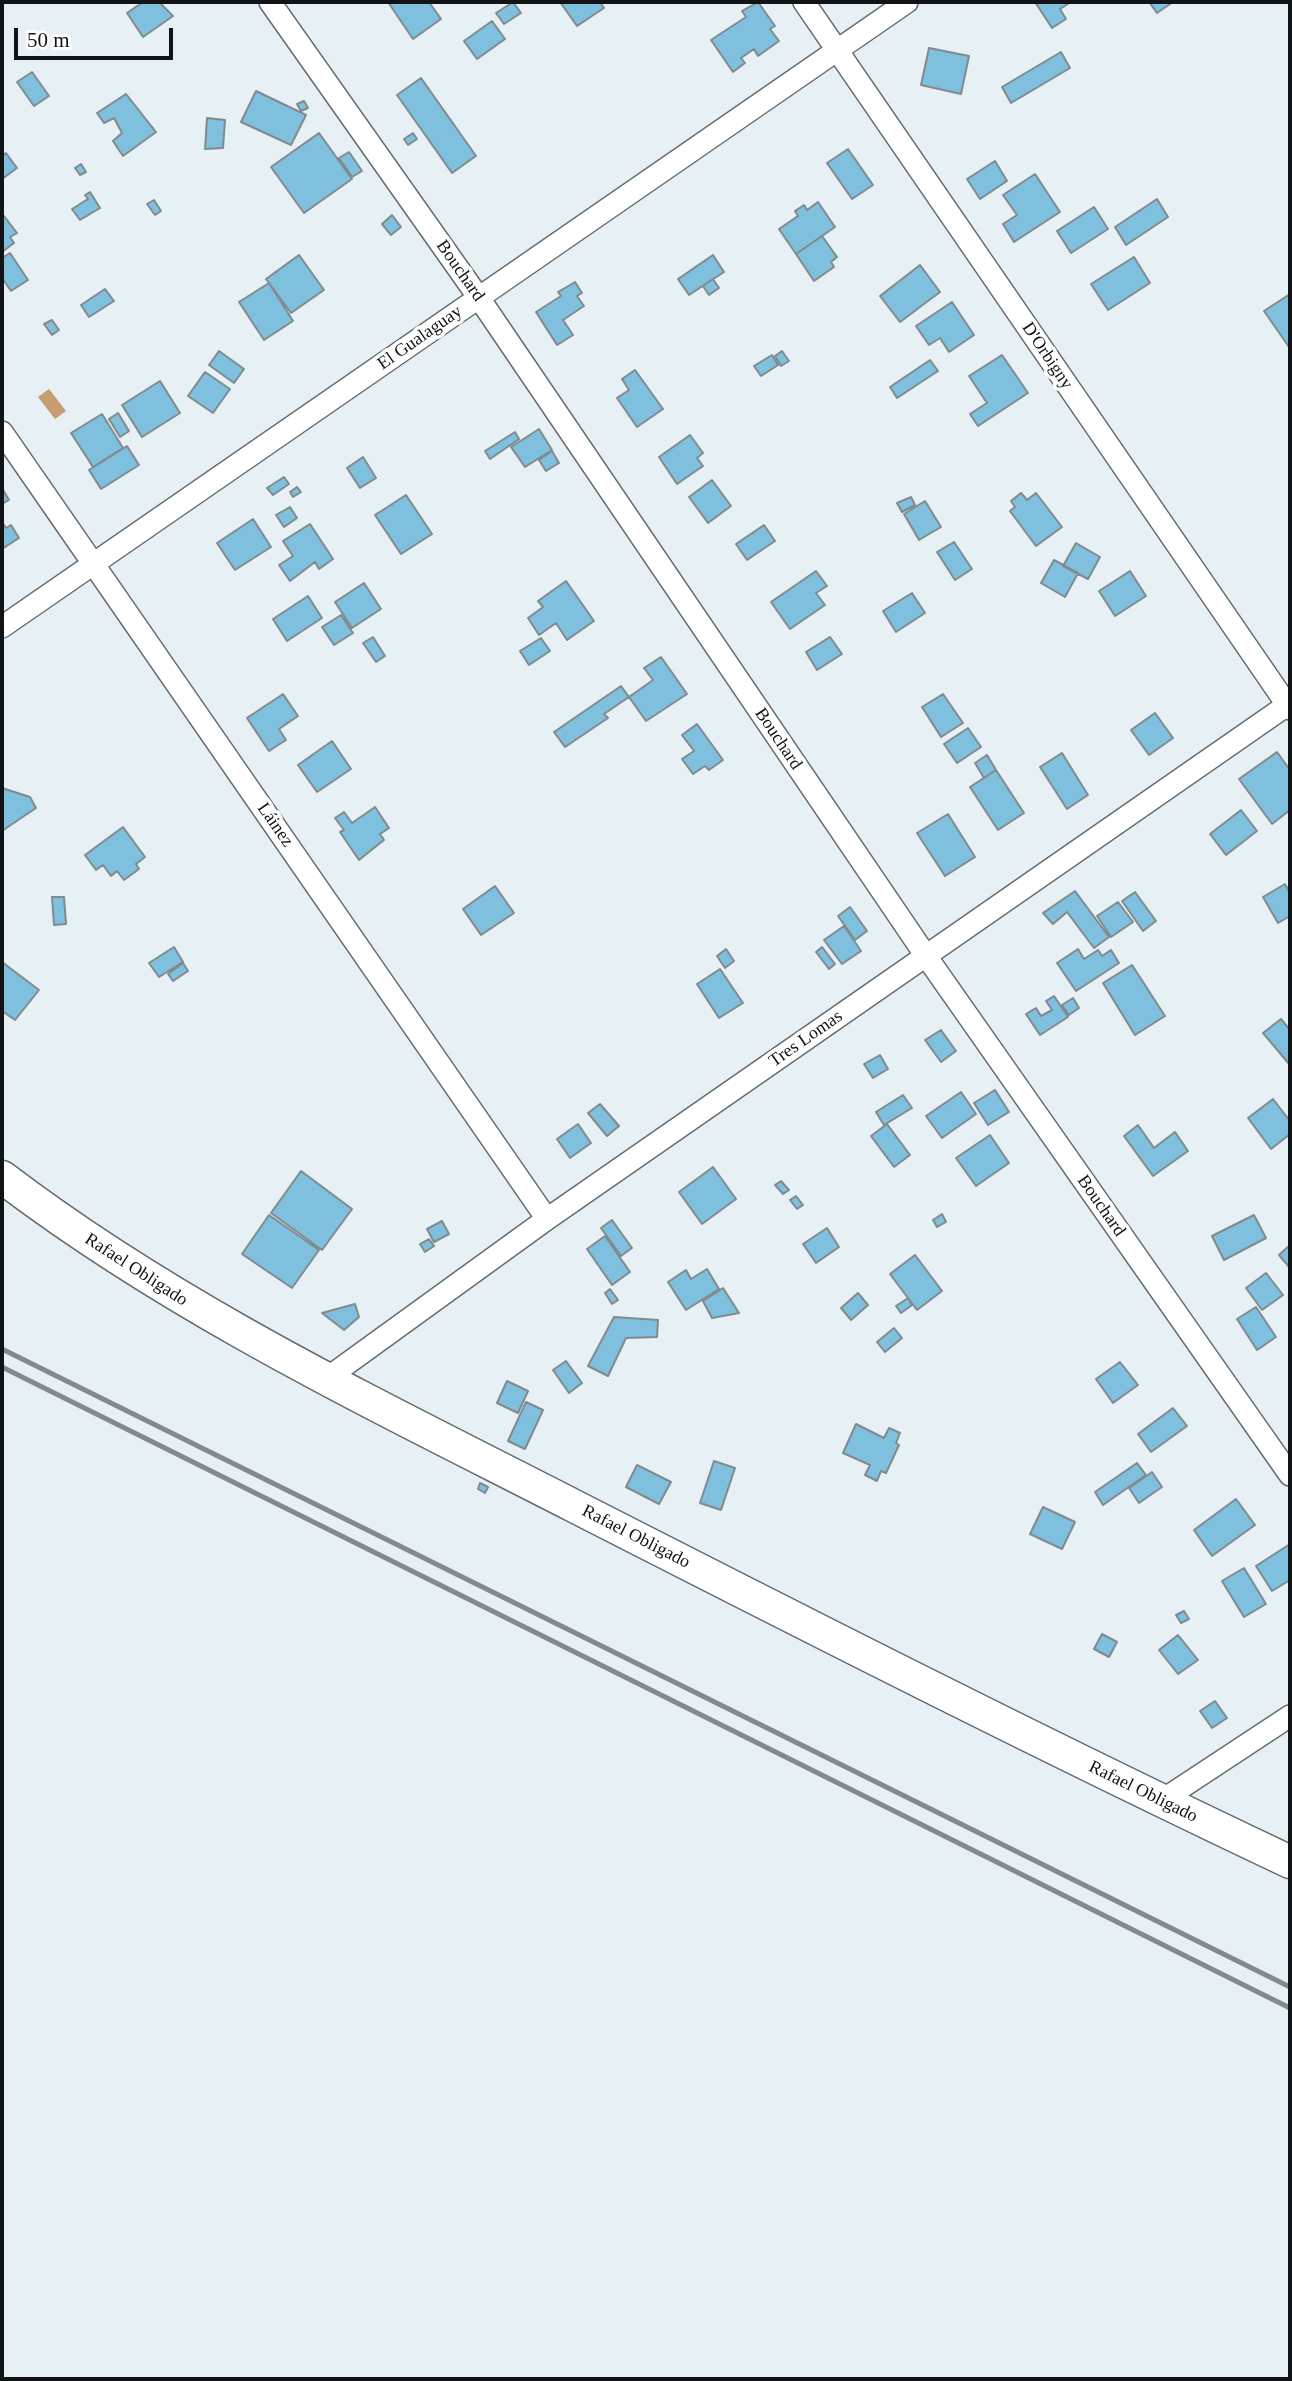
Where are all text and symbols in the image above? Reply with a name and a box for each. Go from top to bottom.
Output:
scale bar [18,14,177,58]
text: 50 m [27,28,70,52]
street label: Bouchard [431,236,489,306]
street label: El Gualaguay [373,301,467,375]
street label: D'Orbigny [1017,318,1077,394]
street label: Bouchard [749,704,807,774]
street label: Láinez [252,799,298,851]
street label: Tres Lomas [765,1006,847,1072]
street label: Bouchard [1072,1171,1130,1241]
street label: Rafael Obligado [80,1229,192,1311]
street label: Rafael Obligado [578,1500,694,1574]
street label: Rafael Obligado [1085,1756,1201,1828]

